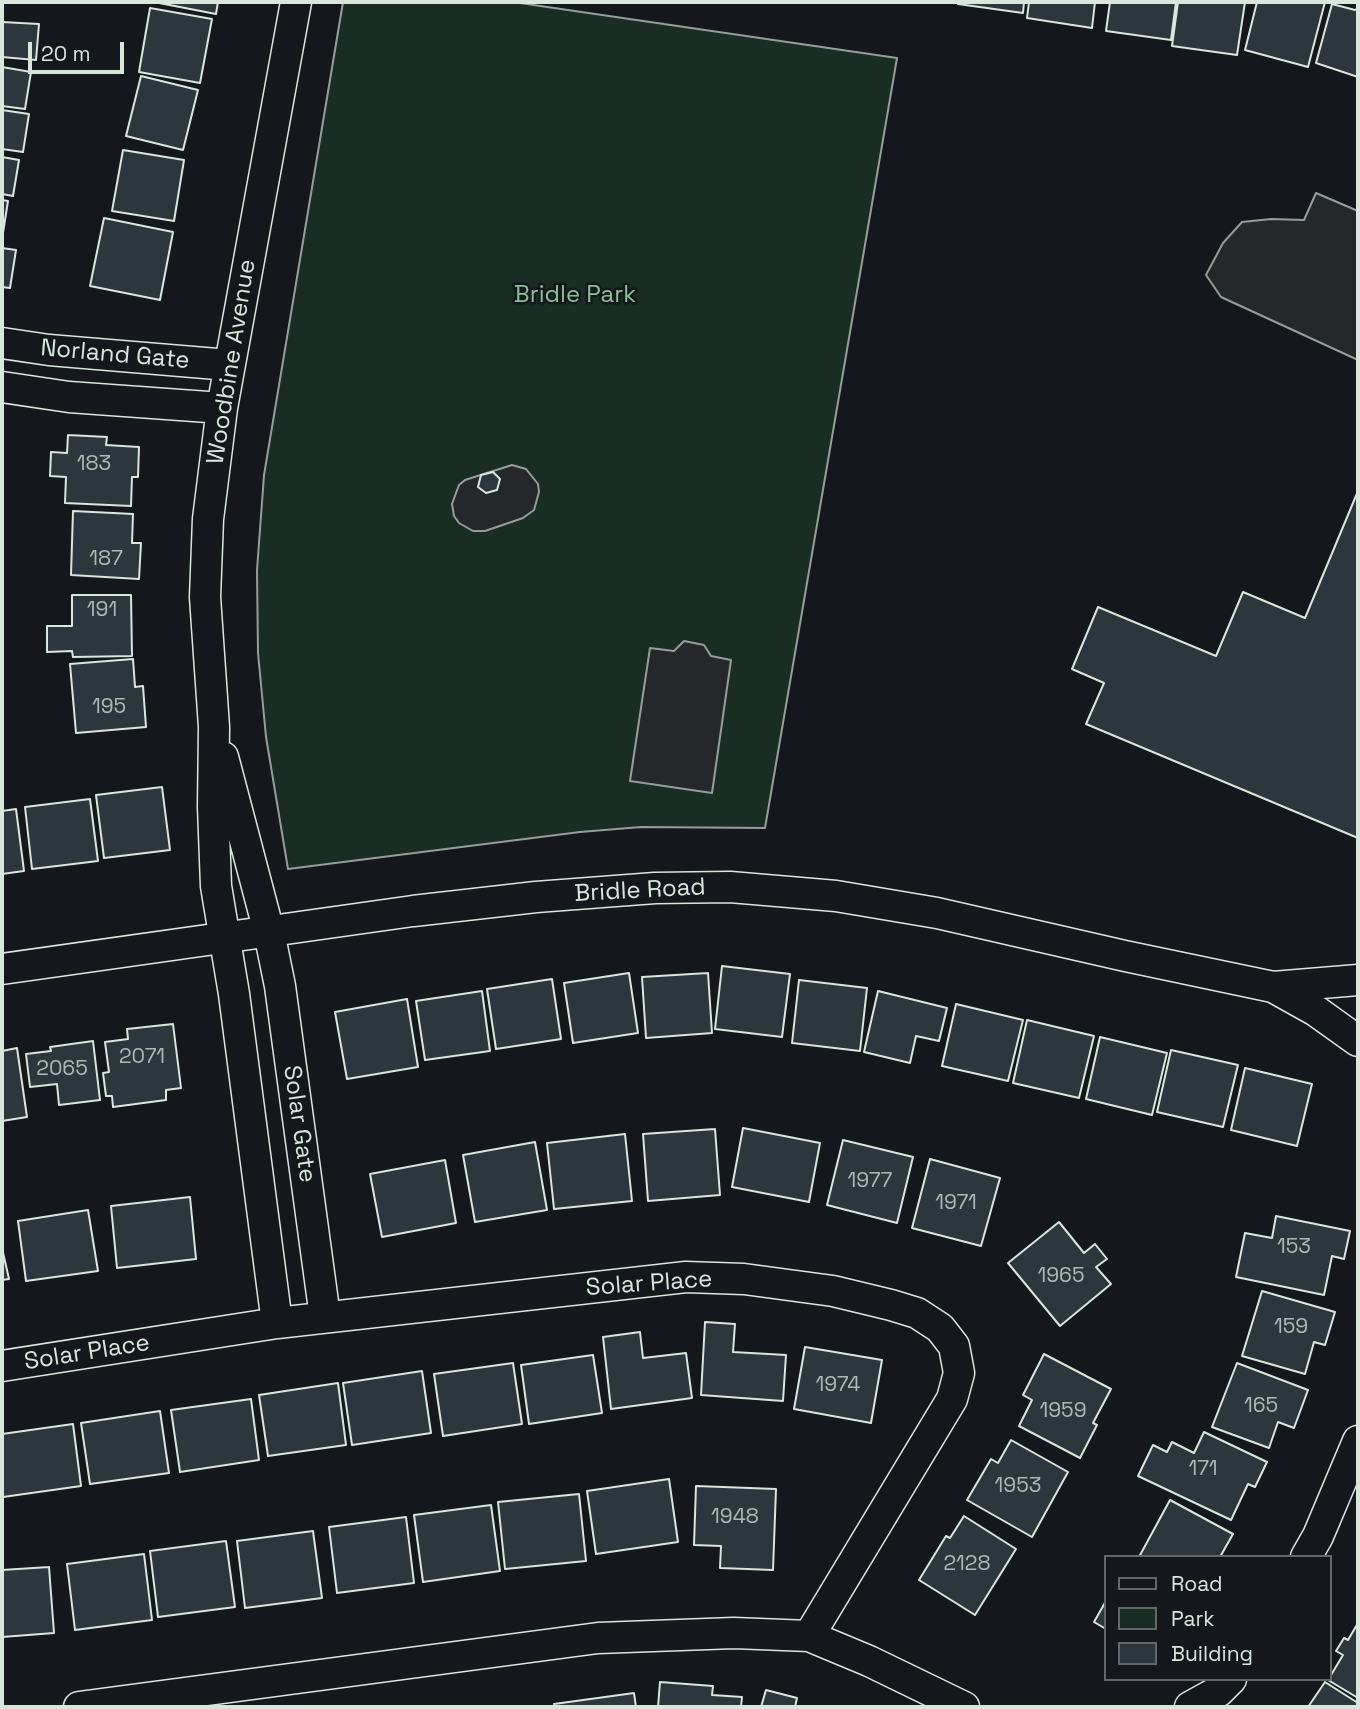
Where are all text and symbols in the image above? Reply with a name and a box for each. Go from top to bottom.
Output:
scale bar [32,28,128,72]
text: 20 m [41,40,91,67]
street label: Woodbine Avenue [202,258,262,466]
park label: Bridle Park [514,281,636,309]
street label: Norland Gate [39,334,191,376]
house number: 183 [77,451,111,477]
house number: 187 [89,546,123,572]
house number: 191 [87,597,117,623]
house number: 195 [92,694,126,720]
street label: Bridle Road [574,873,706,909]
house number: 2071 [119,1044,165,1070]
house number: 2065 [36,1056,88,1082]
street label: Solar Gate [277,1064,321,1184]
house number: 1977 [848,1168,892,1194]
house number: 1971 [935,1190,977,1216]
house number: 153 [1277,1234,1311,1260]
house number: 1965 [1037,1263,1085,1289]
street label: Solar Place [585,1265,713,1303]
house number: 159 [1274,1314,1308,1340]
street label: Solar Place [22,1329,152,1377]
house number: 1974 [816,1372,860,1398]
house number: 165 [1244,1393,1278,1419]
house number: 1959 [1039,1398,1087,1424]
house number: 171 [1188,1456,1218,1482]
house number: 1953 [995,1473,1041,1499]
house number: 1948 [711,1504,759,1530]
house number: 2128 [943,1551,991,1577]
legend [1104,1555,1332,1681]
text: Road [1171,1570,1223,1597]
text: Park [1171,1605,1215,1632]
text: Building [1171,1640,1253,1667]

